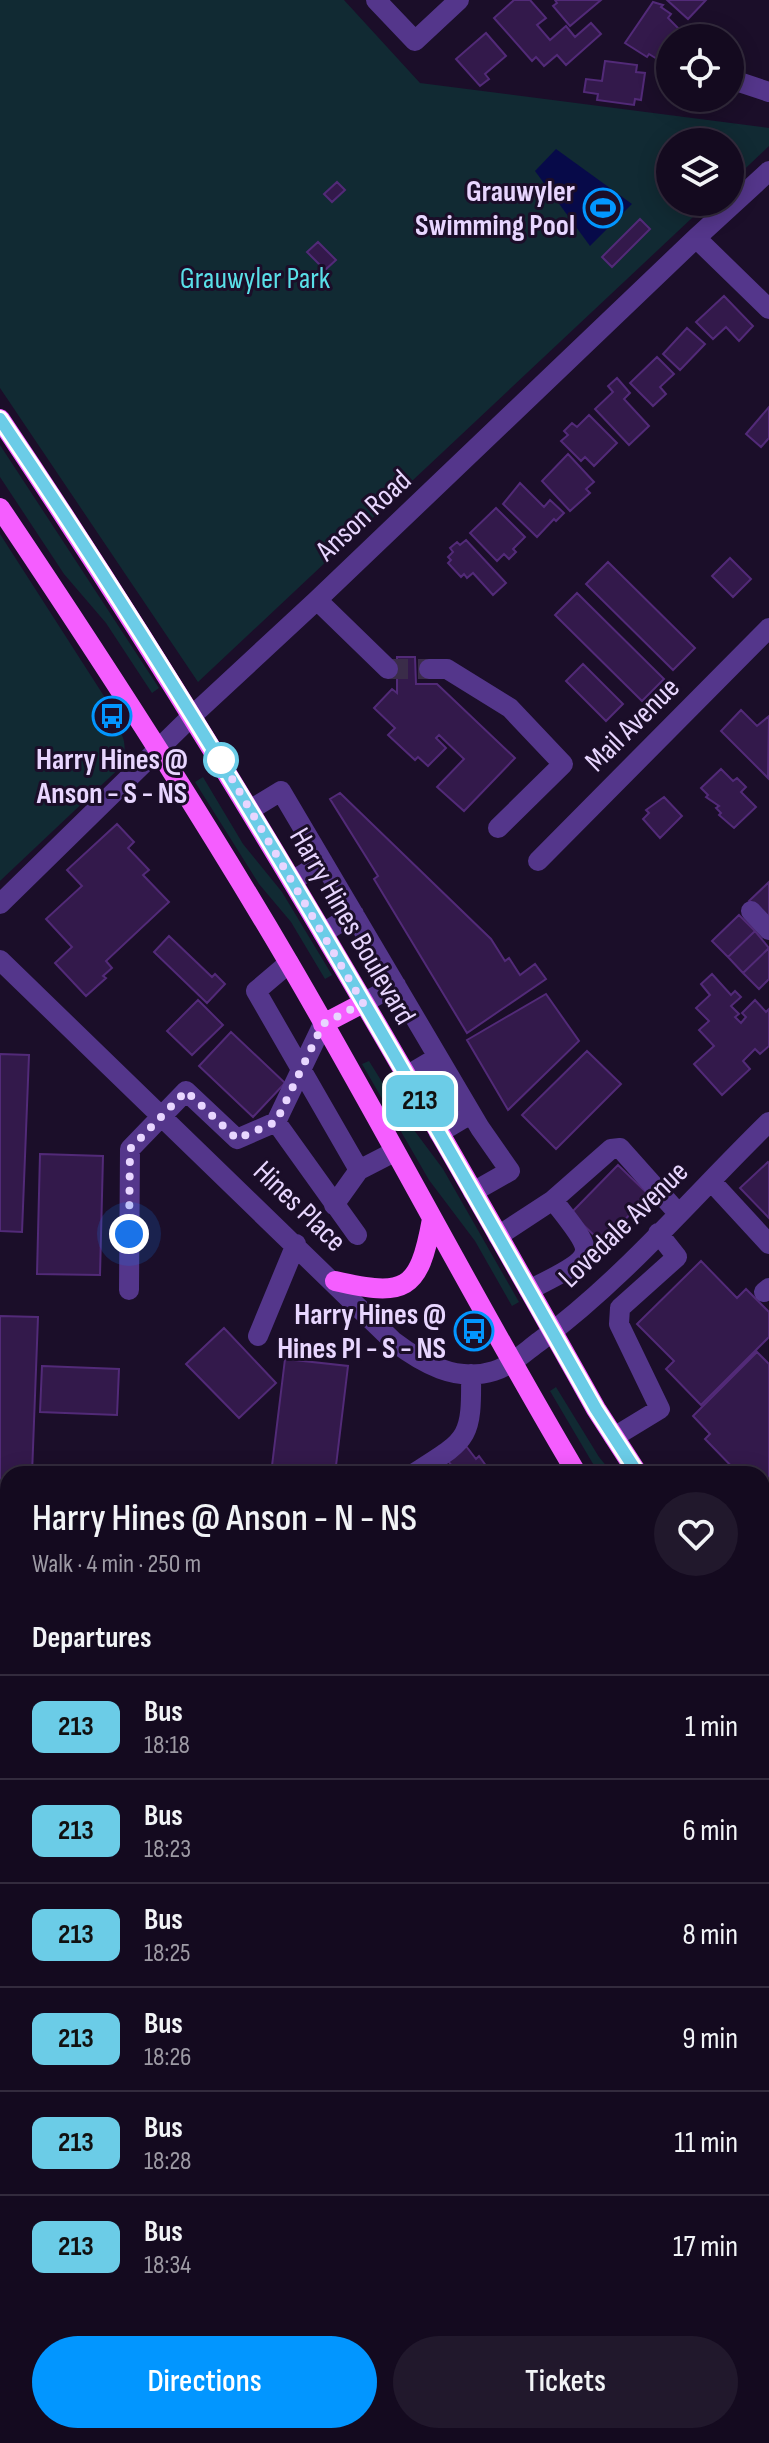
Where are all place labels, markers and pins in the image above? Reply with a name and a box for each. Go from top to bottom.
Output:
place label: Grauwyler Swimming Pool [415,174,575,244]
sports icon: Grauwyler Swimming Pool [582,187,624,229]
bus stop icon: Harry Hines @ Anson - S - NS [91,695,133,737]
place label: Harry Hines @ Anson - S - NS [36,742,188,812]
unlabelled marker [204,743,238,777]
place label: Harry Hines @ Hines Pl - S - NS [277,1297,446,1367]
bus stop icon: Harry Hines @ Hines Pl - S - NS [453,1310,495,1352]

